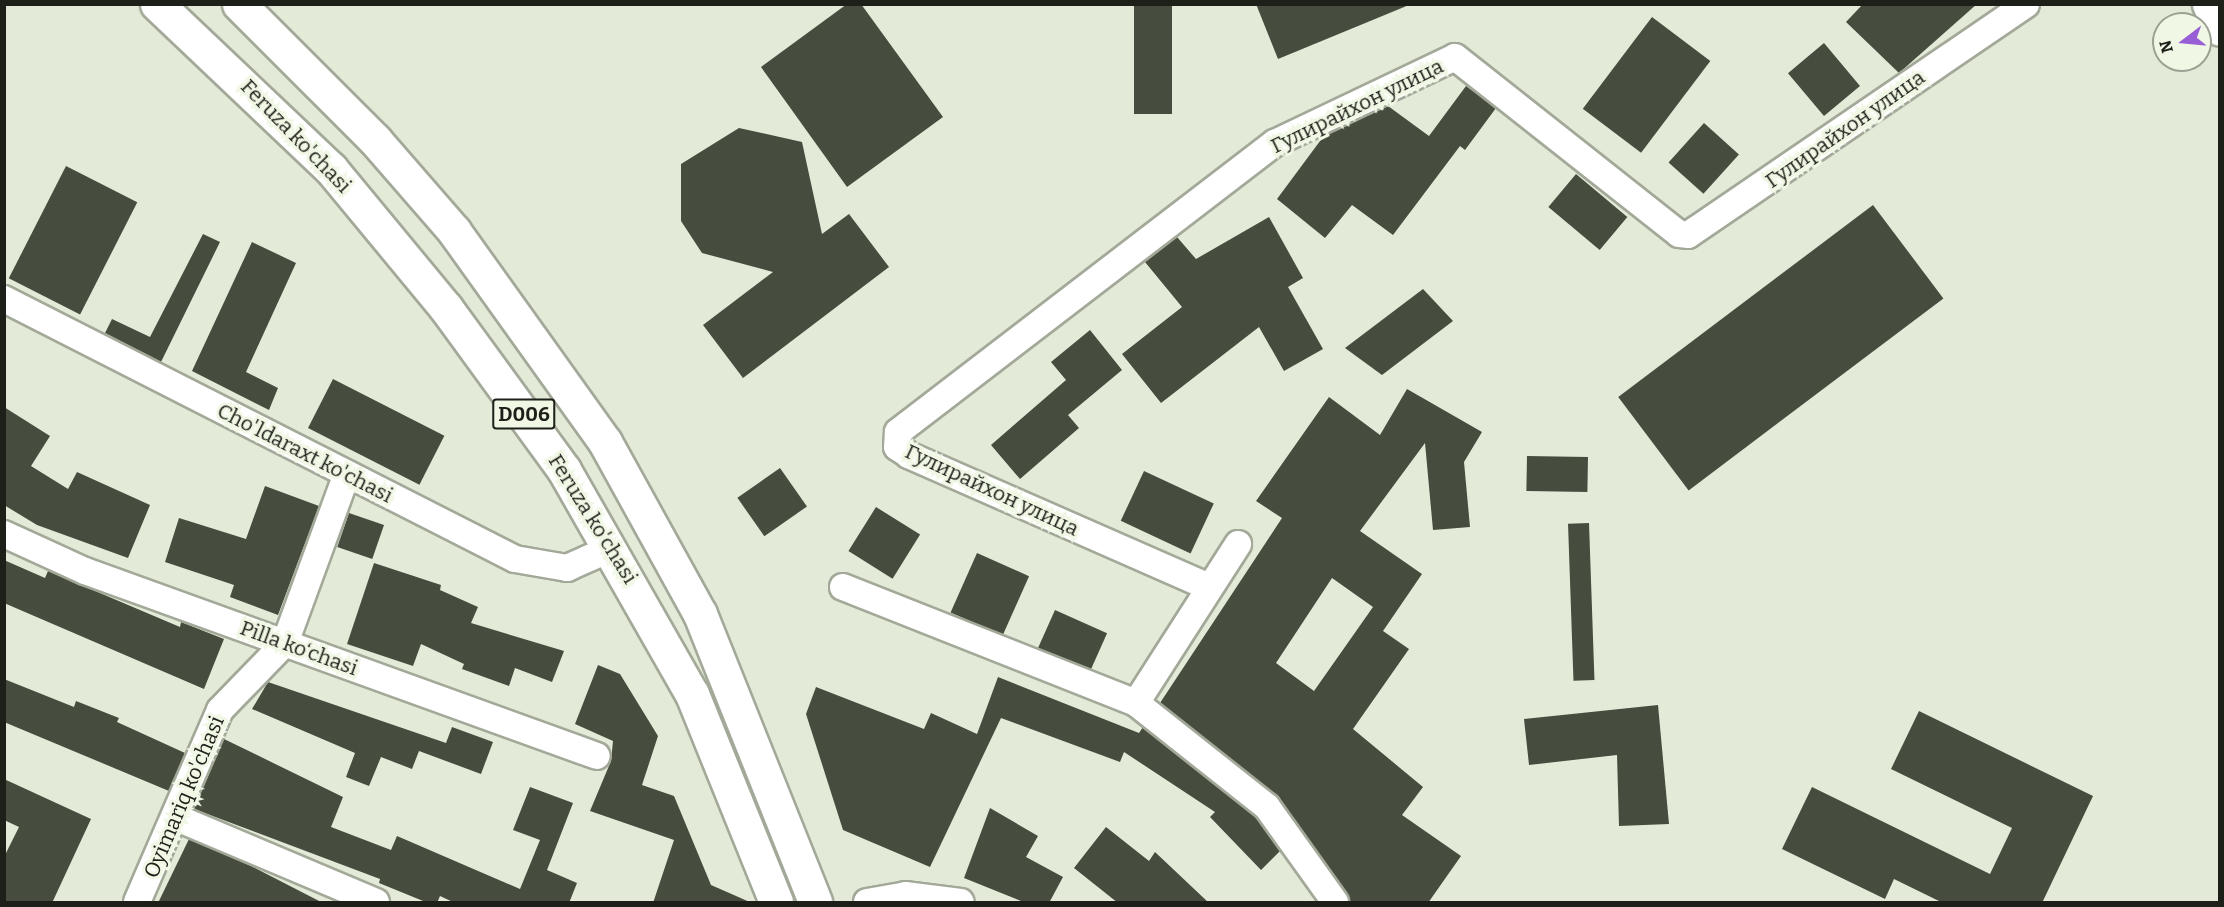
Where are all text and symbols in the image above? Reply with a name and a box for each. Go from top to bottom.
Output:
north arrow [2152,12,2212,72]
text: N [2155,38,2177,55]
street label: Гулирайхон улица [1267,53,1447,159]
street label: Гулирайхон улица [1760,65,1930,193]
street label: Feruza ko'chasi [236,74,356,198]
road number: D006 [491,397,557,431]
street label: Cho'ldaraxt ko'chasi [213,398,397,508]
street label: Гулирайхон улица [901,439,1083,541]
street label: Feruza ko'chasi [543,450,643,588]
street label: Pilla ko‘chasi [237,615,361,681]
street label: Oyimariq ko'chasi [138,712,230,882]

